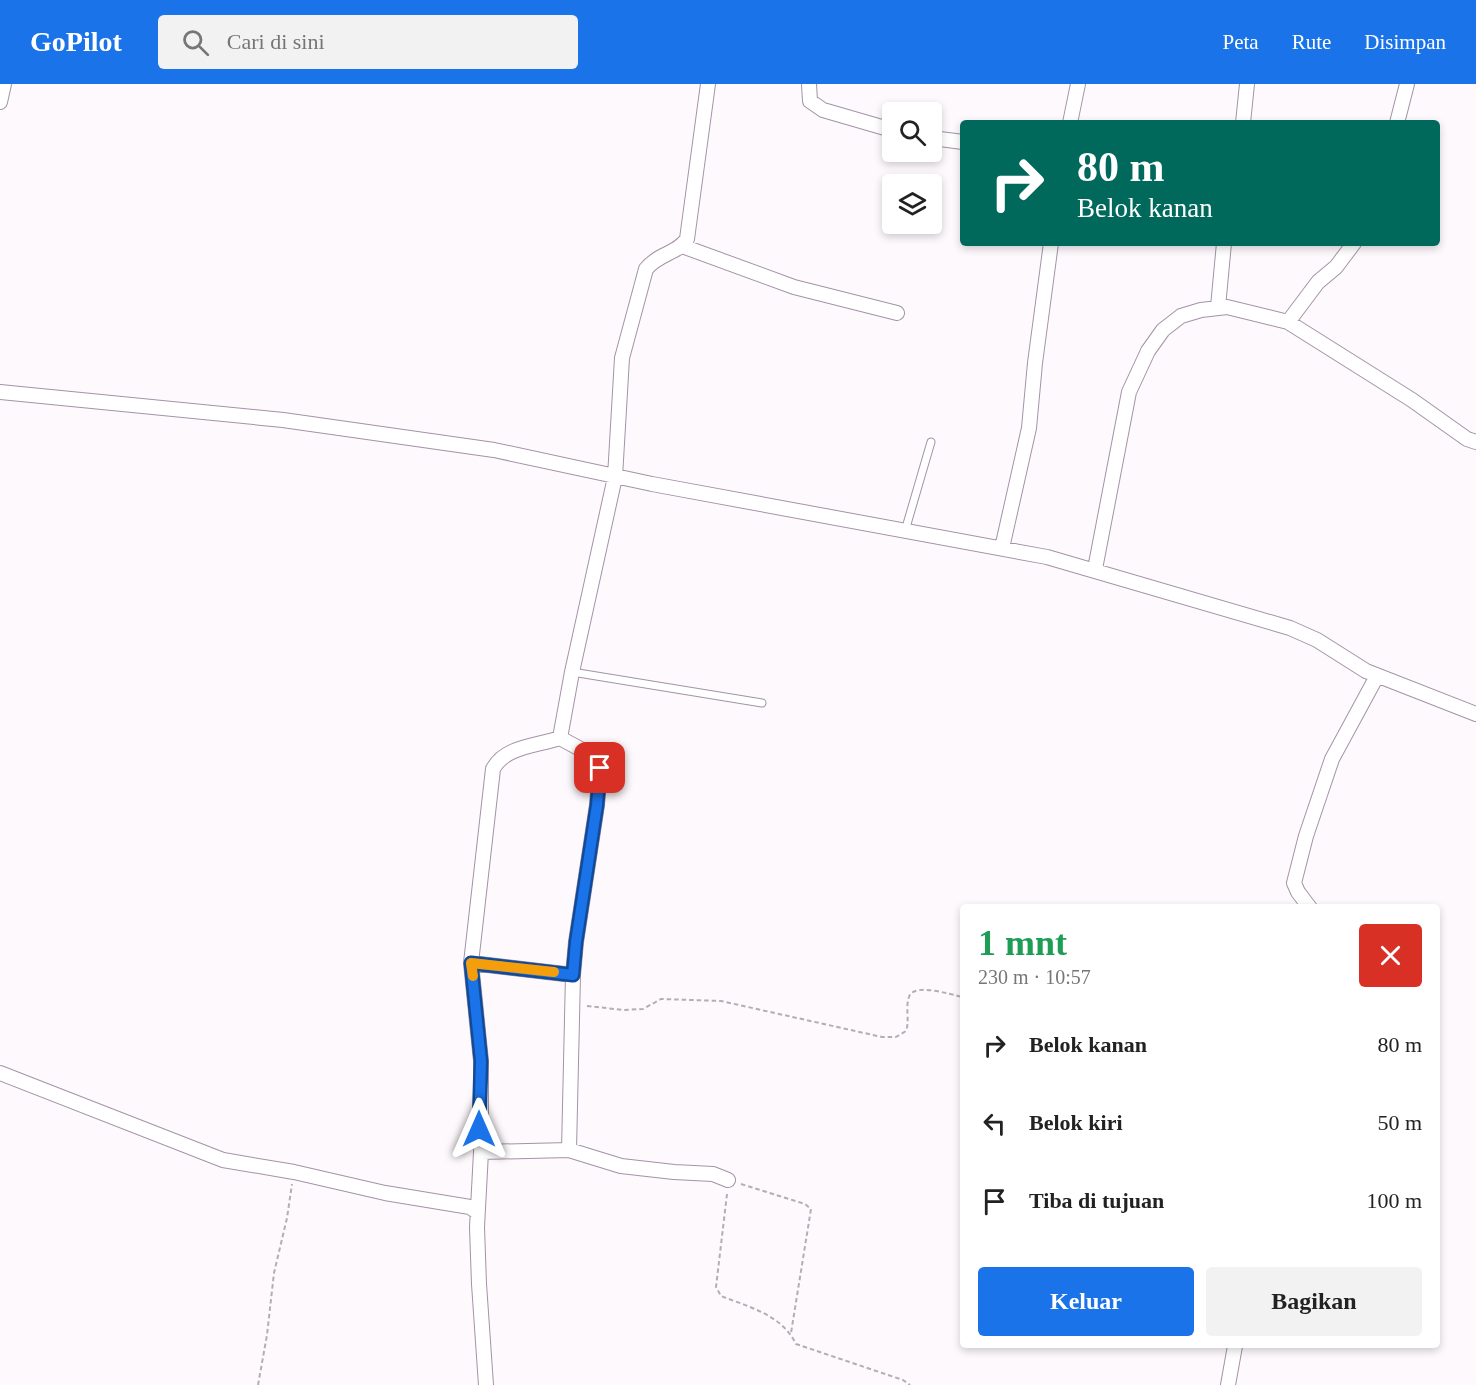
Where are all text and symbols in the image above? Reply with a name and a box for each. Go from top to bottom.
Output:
search box [158,15,578,69]
text: GoPilot [30,26,122,57]
icon: search [179,26,212,59]
text: Cari di sini [227,29,325,54]
text: Peta [1223,30,1259,54]
text: Rute [1292,30,1331,54]
text: Disimpan [1364,30,1446,54]
map controls [882,102,942,234]
button: search [882,102,942,162]
icon: right [978,144,1056,222]
text: 80 m [1077,144,1165,190]
button: layers [882,174,942,234]
text: Belok kanan [1077,193,1213,223]
pin [574,742,625,793]
icon: arrive [583,751,616,784]
text: 1 mnt [978,923,1067,963]
button: close [1359,924,1422,987]
text: 230 m · 10:57 [978,966,1091,988]
icon: right [978,1029,1011,1062]
text: Belok kanan [1029,1032,1147,1057]
text: 80 m [1377,1032,1422,1057]
position arrow [447,1097,511,1161]
icon: left [978,1107,1011,1140]
text: Belok kiri [1029,1110,1123,1135]
text: 50 m [1377,1110,1422,1135]
icon: arrive [978,1185,1011,1218]
text: Tiba di tujuan [1029,1188,1164,1213]
text: 100 m [1366,1188,1422,1213]
button: Keluar [978,1267,1194,1336]
button: Bagikan [1206,1267,1422,1336]

